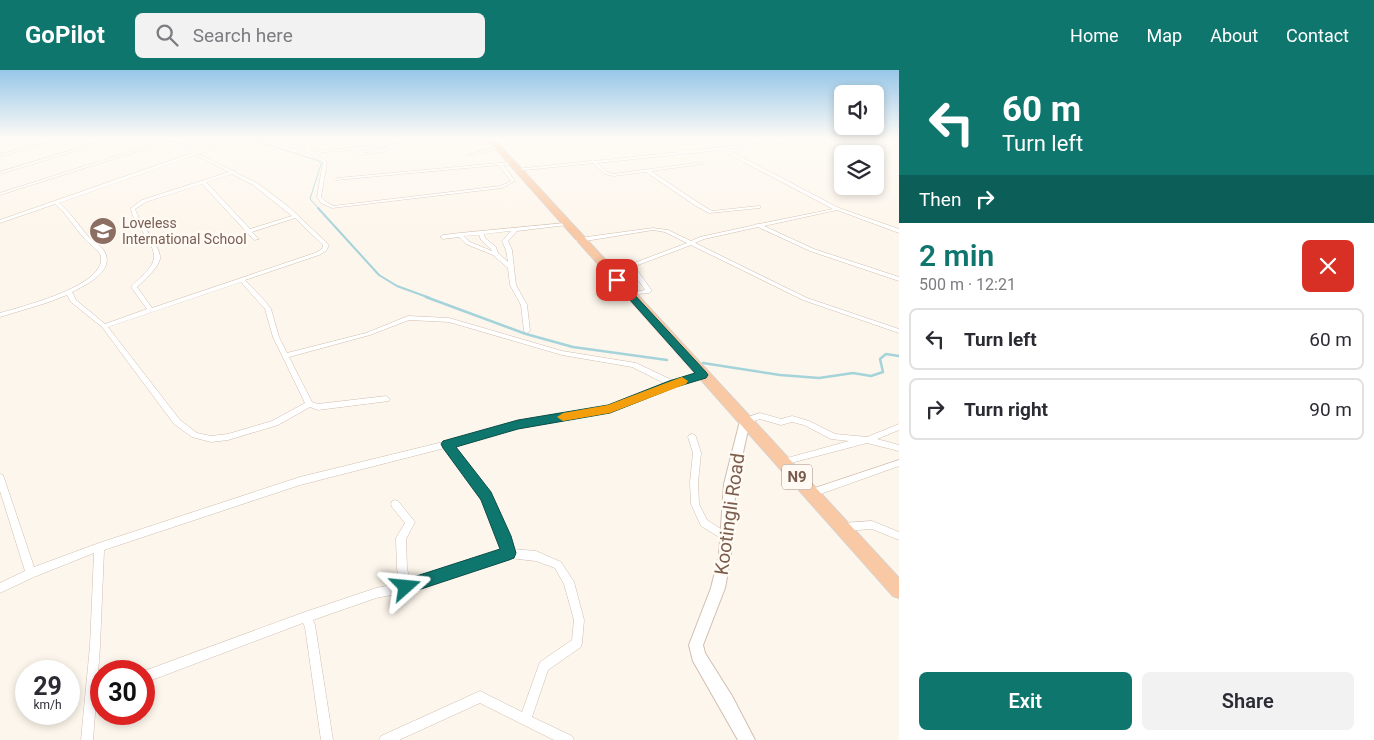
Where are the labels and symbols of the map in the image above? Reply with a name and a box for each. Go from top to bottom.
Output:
place label: Loveless International School [122,215,247,247]
school or university icon: Loveless International School [88,216,118,246]
pin [596,259,638,301]
street label: Kootingli Road [710,452,749,577]
road number: N9 [782,464,812,490]
position arrow [379,560,431,612]
speed limit sign: 30 [90,660,155,725]

